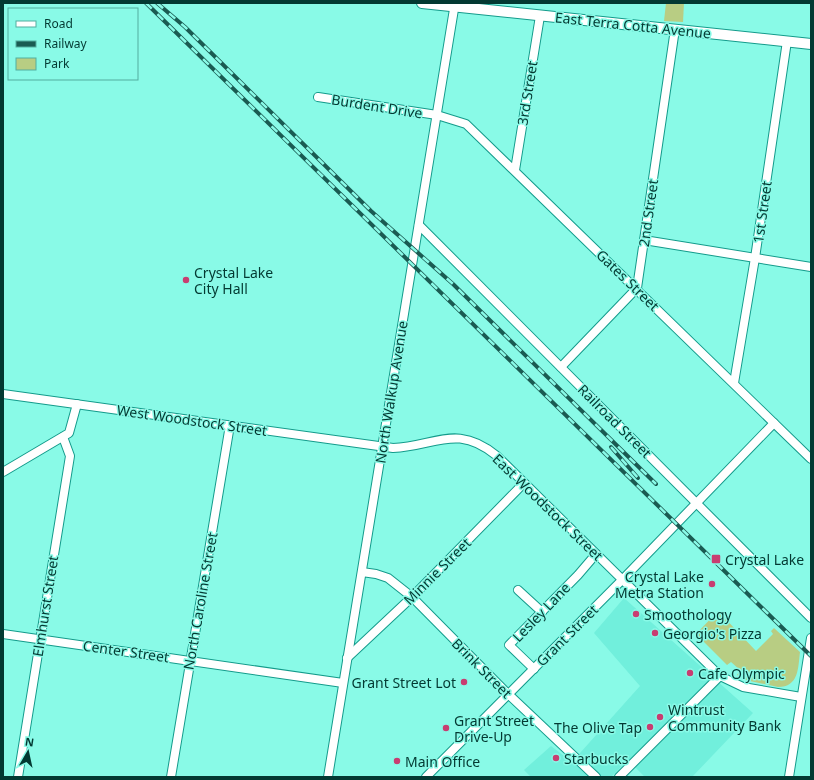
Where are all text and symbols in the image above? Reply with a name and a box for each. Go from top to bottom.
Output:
street label: East Terra Cotta Avenue [554,7,712,43]
legend [8,8,138,80]
text: Road [44,15,73,32]
text: Railway [44,35,88,52]
text: Park [44,55,70,72]
street label: 3rd Street [513,59,541,127]
street label: Burdent Drive [330,89,424,123]
street label: 2nd Street [634,178,662,248]
street label: 1st Street [748,180,776,244]
street label: Gates Street [592,245,664,315]
place label: Crystal Lake City Hall [194,263,273,298]
marker: Crystal Lake City Hall [181,275,191,285]
street label: North Walkup Avenue [370,319,412,465]
street label: Railroad Street [574,380,656,462]
street label: West Woodstock Street [116,400,268,440]
street label: East Woodstock Street [489,449,607,565]
street label: North Caroline Street [179,531,221,671]
street label: Minnie Street [399,533,475,609]
place label: Crystal Lake [725,550,804,569]
marker: Crystal Lake [710,553,722,565]
street label: Elmhurst Street [28,554,62,658]
place label: Crystal Lake Metra Station [615,567,704,602]
street label: Lesley Lane [508,578,574,646]
marker: Crystal Lake Metra Station [707,579,717,589]
street label: Grant Street [532,600,602,670]
place label: Smoothology [644,605,733,624]
marker: Smoothology [631,609,641,619]
place label: Georgio's Pizza [663,624,762,643]
marker: Georgio's Pizza [650,628,660,638]
street label: Brink Street [448,634,516,702]
street label: Center Street [82,636,170,666]
place label: Cafe Olympic [698,664,785,683]
marker: Cafe Olympic [685,668,695,678]
place label: Grant Street Lot [352,673,456,692]
marker: Grant Street Lot [459,677,469,687]
place label: Wintrust Community Bank [668,700,782,735]
place label: Grant Street Drive-Up [454,711,534,746]
marker: Wintrust Community Bank [655,712,665,722]
place label: The Olive Tap [554,718,642,737]
marker: The Olive Tap [645,722,655,732]
marker: Grant Street Drive-Up [441,723,451,733]
north arrow [8,732,48,772]
text: N [24,734,35,750]
place label: Starbucks [564,749,629,768]
place label: Main Office [405,752,480,771]
marker: Starbucks [551,753,561,763]
marker: Main Office [392,756,402,766]

